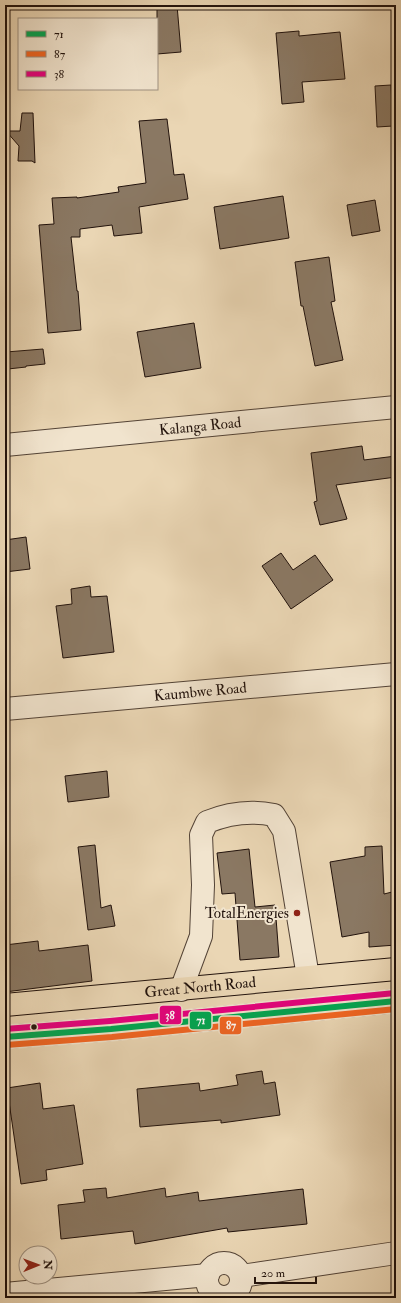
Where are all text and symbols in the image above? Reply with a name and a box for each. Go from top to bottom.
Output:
legend [18,18,158,90]
text: 71 [54,27,64,42]
text: 87 [54,47,66,62]
text: 38 [54,67,65,82]
street label: Kalanga Road [158,413,243,440]
street label: Kaumbwe Road [153,678,248,706]
place label: TotalEnergies [205,904,289,923]
marker: TotalEnergies [292,908,302,918]
street label: Great North Road [144,973,257,1002]
line badge: 38 [159,1005,182,1025]
text: 38 [165,1009,176,1022]
line badge: 71 [189,1011,212,1030]
text: 71 [197,1014,206,1027]
line badge: 87 [219,1016,242,1035]
text: 87 [226,1019,237,1032]
unlabelled marker [29,1022,39,1032]
north arrow [18,1245,58,1285]
text: N [41,1259,54,1271]
scale bar [255,1259,316,1285]
text: 20 m [261,1266,286,1281]

